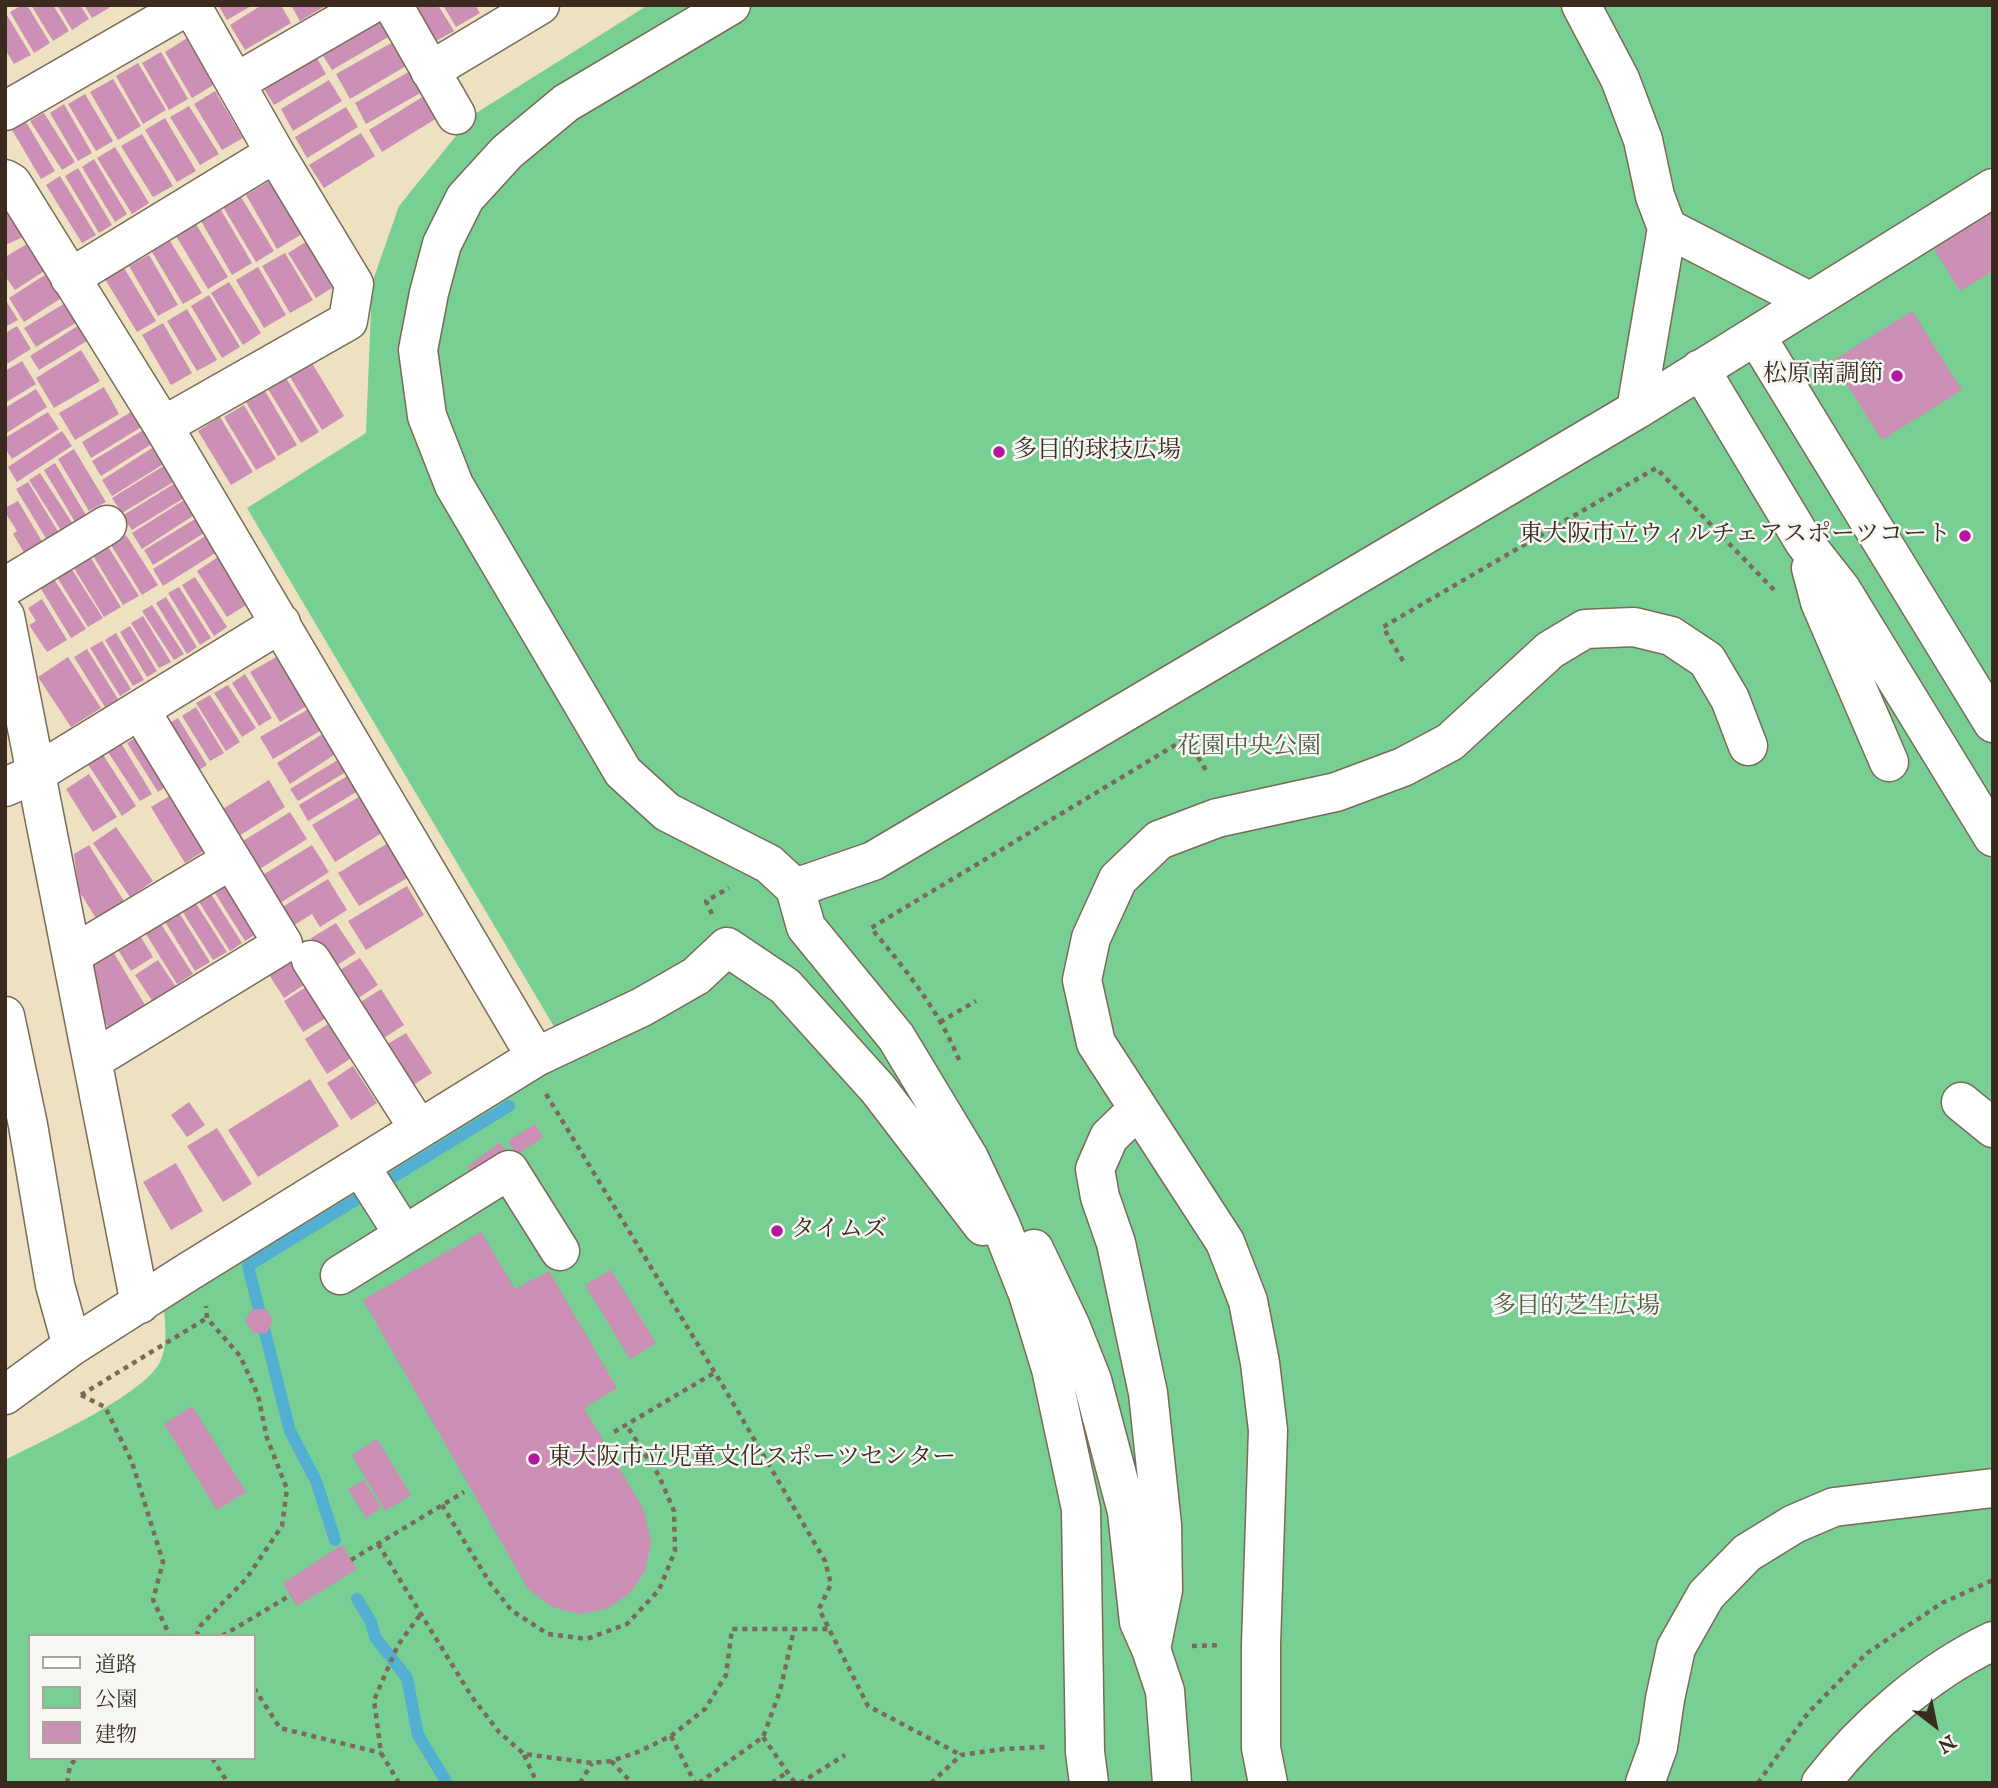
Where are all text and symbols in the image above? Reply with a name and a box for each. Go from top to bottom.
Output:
place label: 松原南調節 [1763,362,1883,390]
marker: 松原南調節 [1889,368,1905,384]
place label: 多目的球技広場 [1013,438,1181,466]
marker: 多目的球技広場 [991,444,1007,460]
place label: 東大阪市立ウィルチェアスポーツコート [1519,522,1951,550]
marker: 東大阪市立ウィルチェアスポーツコート [1957,528,1973,544]
park label: 花園中央公園 [1177,734,1321,762]
place label: タイムズ [791,1217,887,1245]
marker: タイムズ [769,1223,785,1239]
park label: 多目的芝生広場 [1492,1294,1660,1322]
place label: 東大阪市立児童文化スポーツセンター [548,1445,956,1473]
marker: 東大阪市立児童文化スポーツセンター [526,1451,542,1467]
legend [28,1634,256,1760]
text: 道路 [95,1652,137,1679]
text: 公園 [95,1687,137,1714]
north arrow [1900,1690,1970,1760]
text: 建物 [95,1722,137,1749]
text: N [1933,1728,1959,1757]

